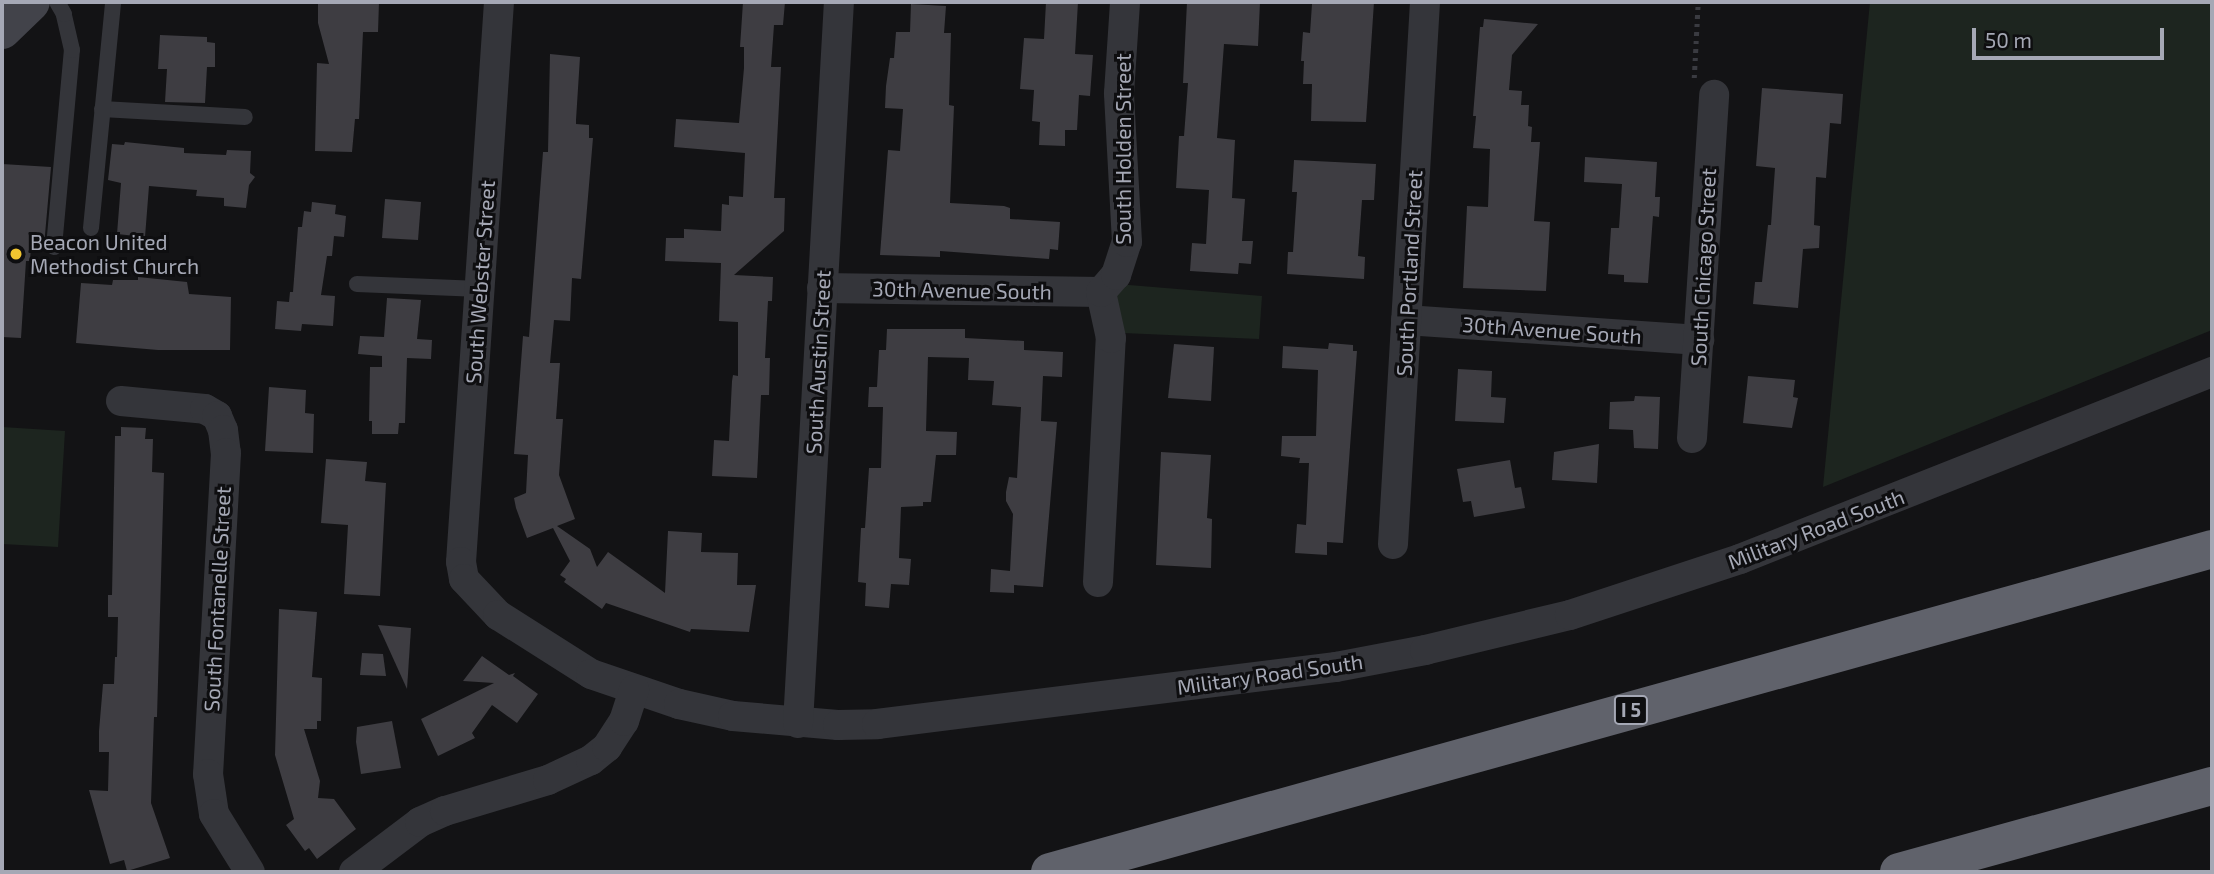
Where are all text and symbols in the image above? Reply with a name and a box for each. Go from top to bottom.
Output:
scale bar [1976,14,2168,58]
text: 50 m [1985,27,2032,52]
street label: South Holden Street [1110,53,1136,245]
street label: South Chicago Street [1685,167,1721,367]
street label: South Portland Street [1391,169,1427,377]
street label: South Webster Street [460,179,500,385]
place label: Beacon United Methodist Church [30,229,199,279]
marker: Beacon United Methodist Church [8,246,24,262]
street label: South Austin Street [801,269,835,455]
street label: 30th Avenue South [872,276,1052,304]
street label: 30th Avenue South [1461,311,1643,349]
street label: Military Road South [1724,484,1908,574]
street label: South Fontanelle Street [199,486,235,712]
street label: Military Road South [1175,648,1365,700]
road number: I 5 [1614,694,1648,726]

